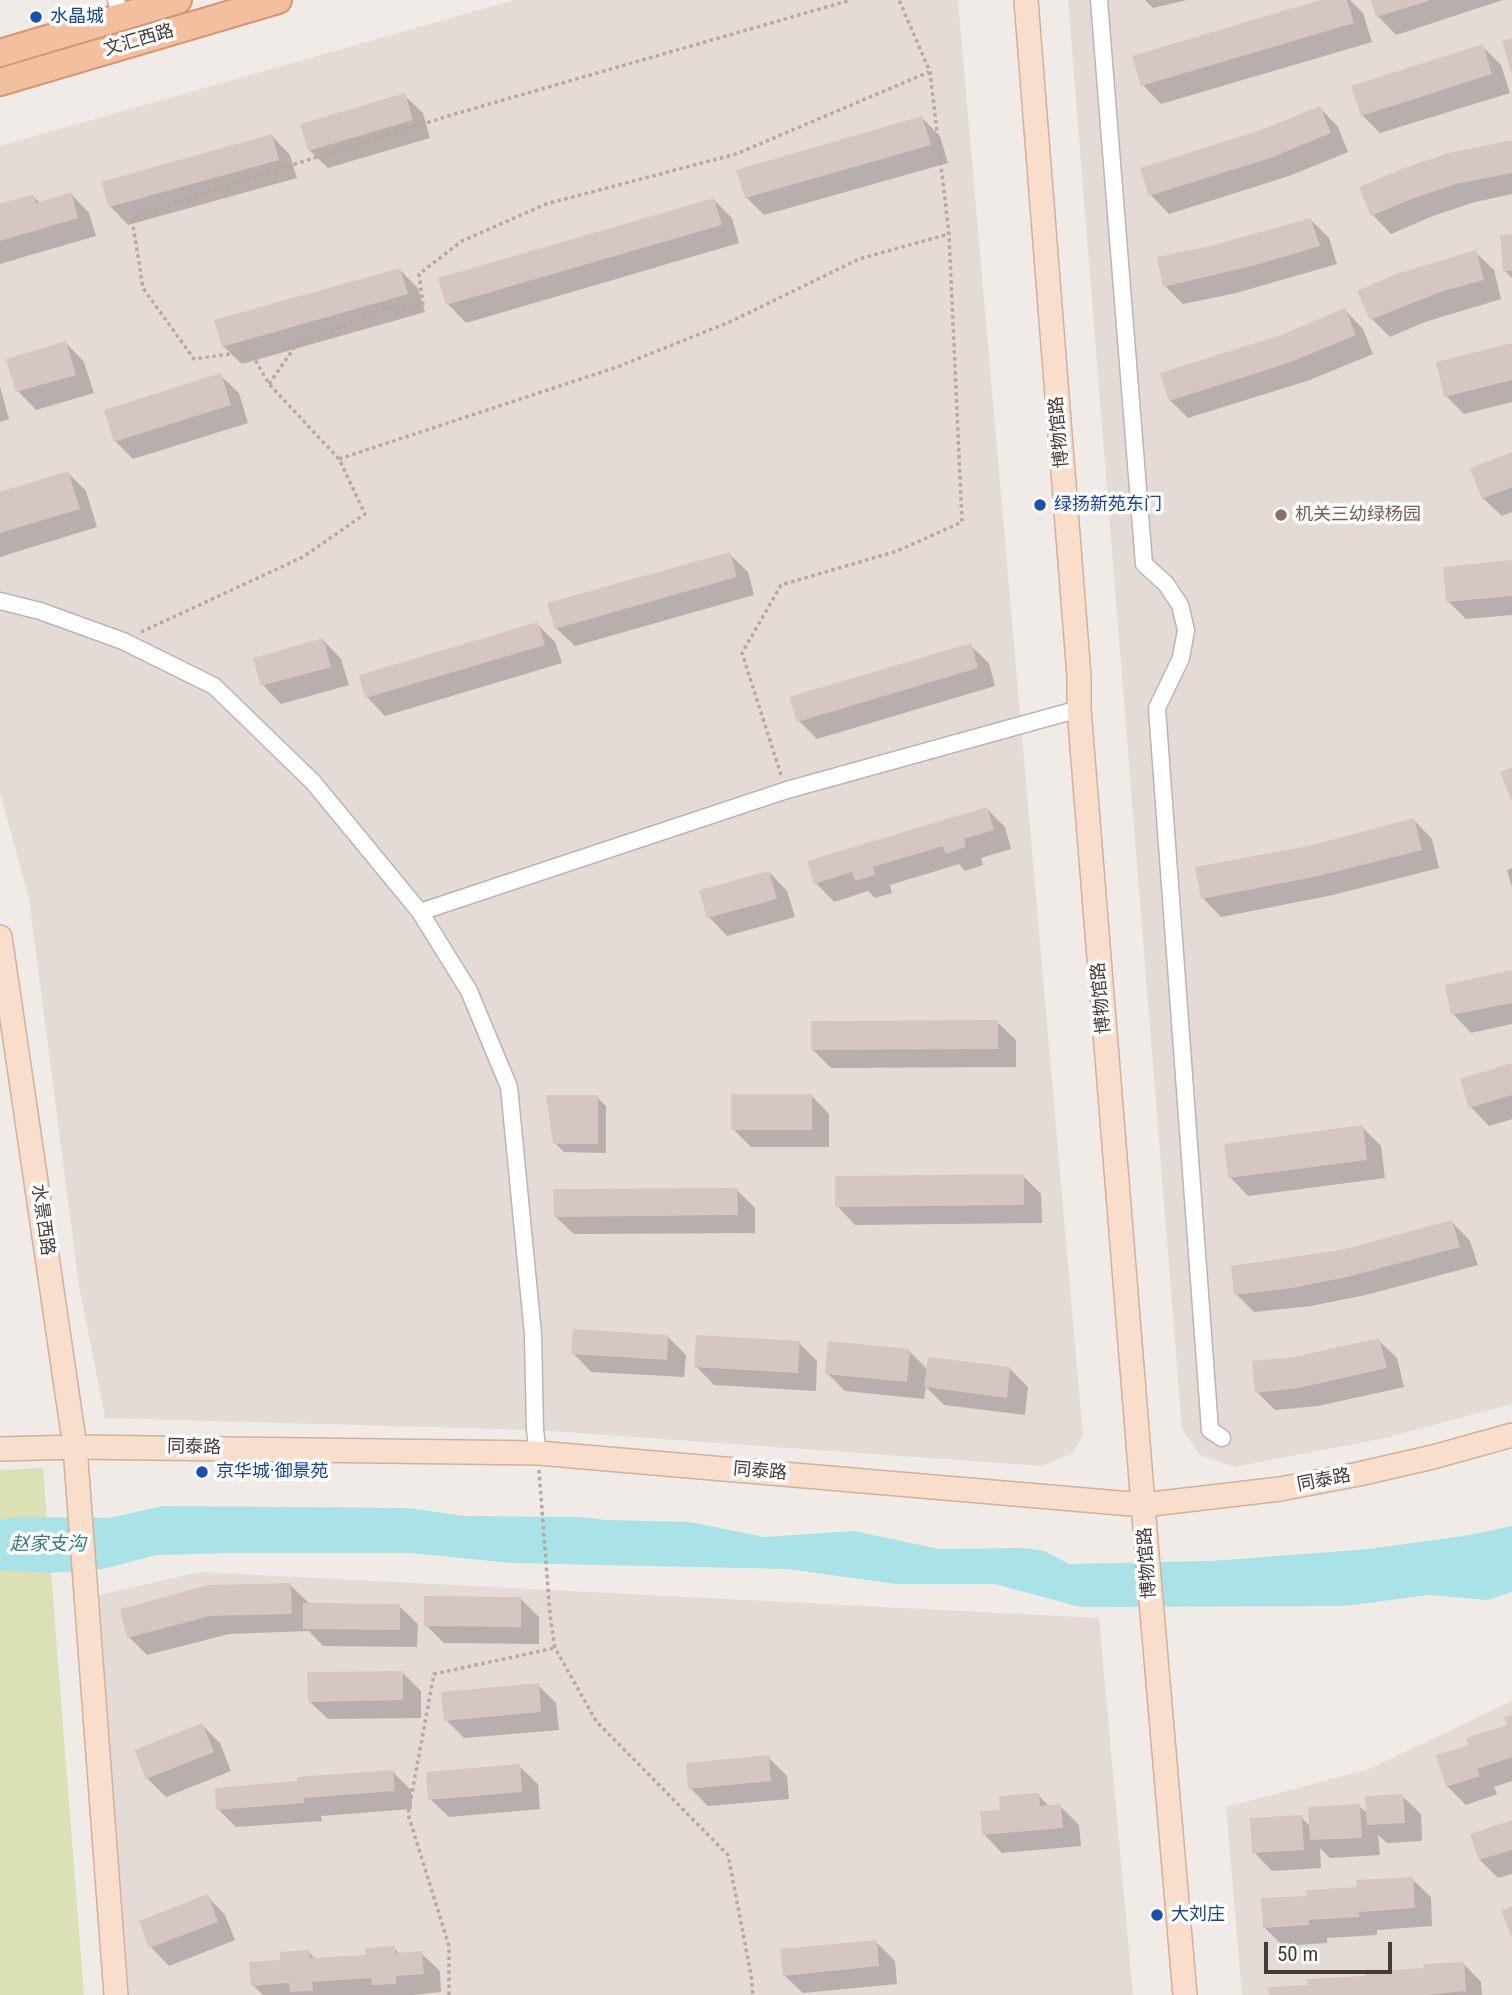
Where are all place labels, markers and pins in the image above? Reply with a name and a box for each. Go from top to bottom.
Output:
place label: 水晶城 [50,6,104,28]
marker: 水晶城 [28,9,44,25]
place label: 绿扬新苑东门 [1054,494,1162,516]
marker: 绿扬新苑东门 [1032,497,1048,513]
place label: 机关三幼绿杨园 [1295,504,1421,526]
marker: 机关三幼绿杨园 [1273,507,1289,523]
place label: 京华城·御景苑 [216,1461,328,1483]
marker: 京华城·御景苑 [194,1464,210,1480]
place label: 大刘庄 [1171,1904,1225,1926]
marker: 大刘庄 [1149,1907,1165,1923]

